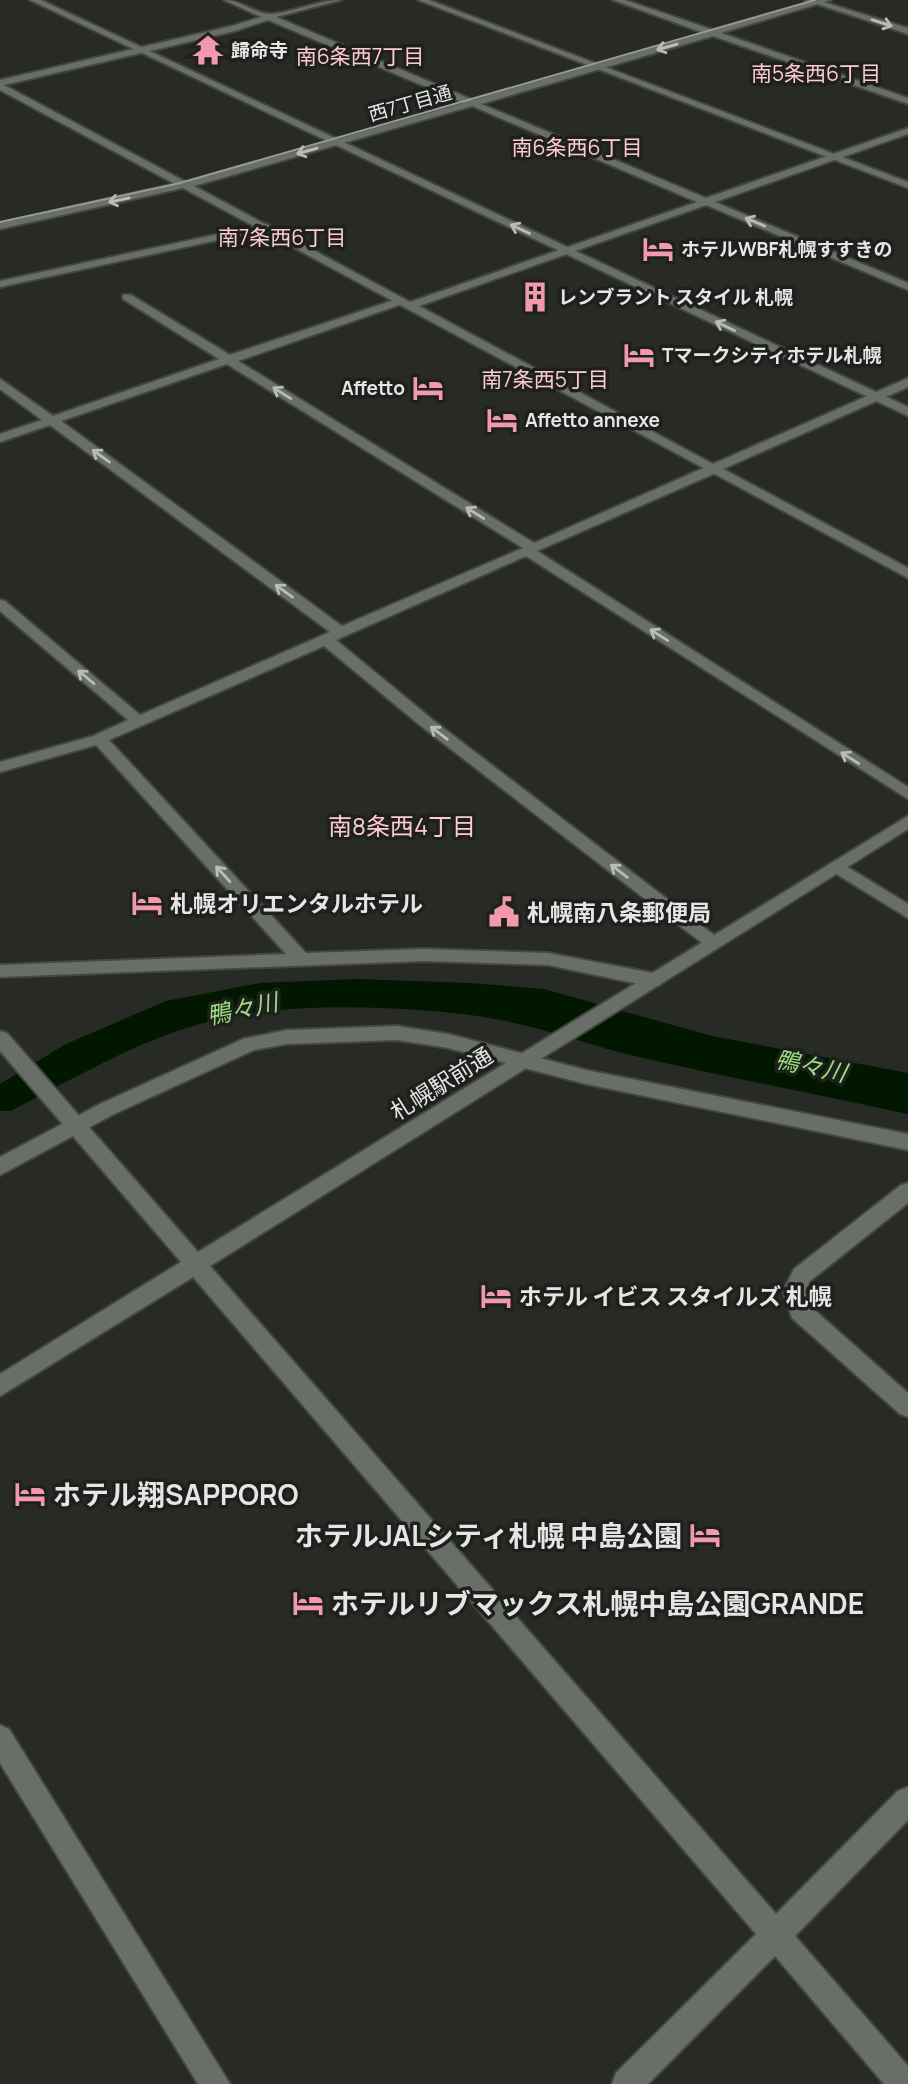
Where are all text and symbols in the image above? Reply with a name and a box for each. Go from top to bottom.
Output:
one-way arrow [871,17,893,30]
temple icon: 歸命寺 [191,33,225,67]
place label: 歸命寺 [231,37,288,63]
one-way arrow [656,41,678,54]
district label: 南6条西7丁目 [296,42,424,70]
district label: 南5条西6丁目 [751,59,881,87]
street label: 西7丁目通 [365,79,455,127]
district label: 南6条西6丁目 [511,133,643,161]
one-way arrow [297,145,319,158]
one-way arrow [108,194,131,208]
one-way arrow [745,215,766,228]
one-way arrow [509,222,531,235]
district label: 南7条西6丁目 [218,223,346,251]
hotel icon: ホテルWBF札幌すすきの [641,232,675,266]
place label: ホテルWBF札幌すすきの [681,236,892,262]
building icon: レンブラント スタイル 札幌 [518,280,552,314]
place label: レンブラント スタイル 札幌 [558,284,793,310]
one-way arrow [715,318,736,332]
hotel icon: Tマークシティホテル札幌 [622,338,656,372]
place label: Tマークシティホテル札幌 [662,342,881,368]
district label: 南7条西5丁目 [481,365,609,393]
hotel icon: Affetto [411,371,445,405]
place label: Affetto [341,375,405,401]
one-way arrow [272,386,292,400]
hotel icon: Affetto annexe [485,403,519,437]
place label: Affetto annexe [525,407,660,433]
one-way arrow [92,449,111,464]
one-way arrow [466,505,486,519]
one-way arrow [275,584,294,598]
one-way arrow [649,628,669,642]
one-way arrow [78,669,96,685]
one-way arrow [430,725,448,740]
one-way arrow [841,750,861,764]
district label: 南8条西4丁目 [328,809,476,842]
one-way arrow [610,864,629,879]
one-way arrow [215,865,231,883]
hotel icon: 札幌オリエンタルホテル [130,886,164,920]
place label: 札幌オリエンタルホテル [170,887,423,919]
public building icon: 札幌南八条郵便局 [487,895,521,929]
place label: 札幌南八条郵便局 [527,896,711,928]
water label: 鴨々川 [203,984,284,1032]
street label: 札幌駅前通 [384,1039,498,1127]
water label: 鴨々川 [772,1041,853,1089]
hotel icon: ホテル イビス スタイルズ 札幌 [479,1279,513,1313]
place label: ホテル イビス スタイルズ 札幌 [519,1280,832,1312]
place label: ホテル翔SAPPORO [53,1475,298,1513]
hotel icon: ホテル翔SAPPORO [13,1477,47,1511]
place label: ホテルJALシティ札幌 中島公園 [295,1516,682,1554]
hotel icon: ホテルJALシティ札幌 中島公園 [688,1518,722,1552]
place label: ホテルリブマックス札幌中島公園GRANDE [331,1584,864,1622]
hotel icon: ホテルリブマックス札幌中島公園GRANDE [291,1586,325,1620]

